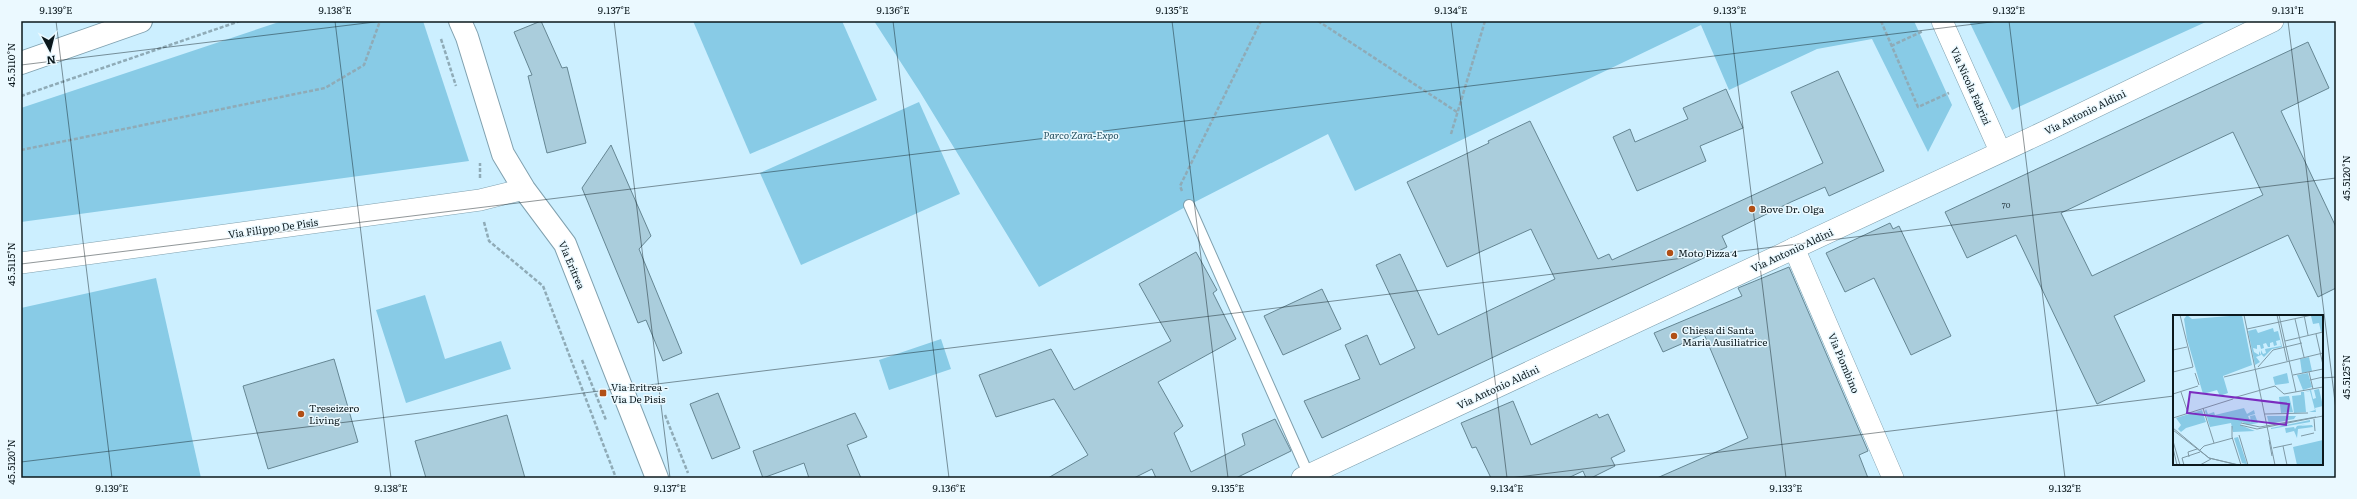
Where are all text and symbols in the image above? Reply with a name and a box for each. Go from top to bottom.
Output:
text: 9.139°E [40,2,72,17]
text: 9.138°E [318,2,352,17]
text: 9.137°E [598,2,630,17]
text: 9.136°E [876,2,910,17]
text: 9.135°E [1156,2,1188,17]
text: 9.134°E [1435,2,1467,17]
text: 9.133°E [1714,2,1746,17]
text: 9.132°E [1993,2,2025,17]
text: 9.131°E [2272,2,2304,17]
north arrow [30,30,70,70]
text: 45.5110°N [3,43,18,87]
street label: Via Nicola Fabrizi [1948,44,1996,128]
text: N [46,52,57,69]
street label: Via Antonio Aldini [2041,85,2129,138]
park label: Parco Zara-Expo [1043,127,1119,142]
text: 45.5120°N [2338,155,2353,201]
house number: 70 [2002,199,2011,210]
place label: Bove Dr. Olga [1760,201,1825,216]
marker: Bove Dr. Olga [1747,204,1757,214]
street label: Via Filippo De Pisis [227,214,319,241]
street label: Via Antonio Aldini [1748,224,1836,275]
street label: Via Eritrea [556,238,590,292]
text: 45.5115°N [3,242,18,286]
place label: Moto Pizza 4 [1678,245,1738,260]
marker: Moto Pizza 4 [1665,248,1675,258]
inset map [2173,315,2323,465]
place label: Chiesa di Santa Maria Ausiliatrice [1682,322,1768,349]
street label: Via Piombino [1825,330,1864,395]
marker: Chiesa di Santa Maria Ausiliatrice [1669,331,1679,341]
text: 45.5125°N [2338,355,2353,399]
street label: Via Antonio Aldini [1454,361,1542,412]
place label: Via Eritrea - Via De Pisis [611,379,668,406]
marker: Via Eritrea - Via De Pisis [598,388,608,398]
place label: Treseizero Living [309,400,359,427]
marker: Treseizero Living [296,409,306,419]
text: 45.5120°N [3,439,18,485]
text: 9.139°E [96,480,128,495]
text: 9.138°E [374,480,408,495]
text: 9.137°E [654,480,686,495]
text: 9.136°E [932,480,966,495]
text: 9.135°E [1212,480,1244,495]
text: 9.134°E [1491,480,1523,495]
text: 9.133°E [1770,480,1802,495]
text: 9.132°E [2049,480,2081,495]

